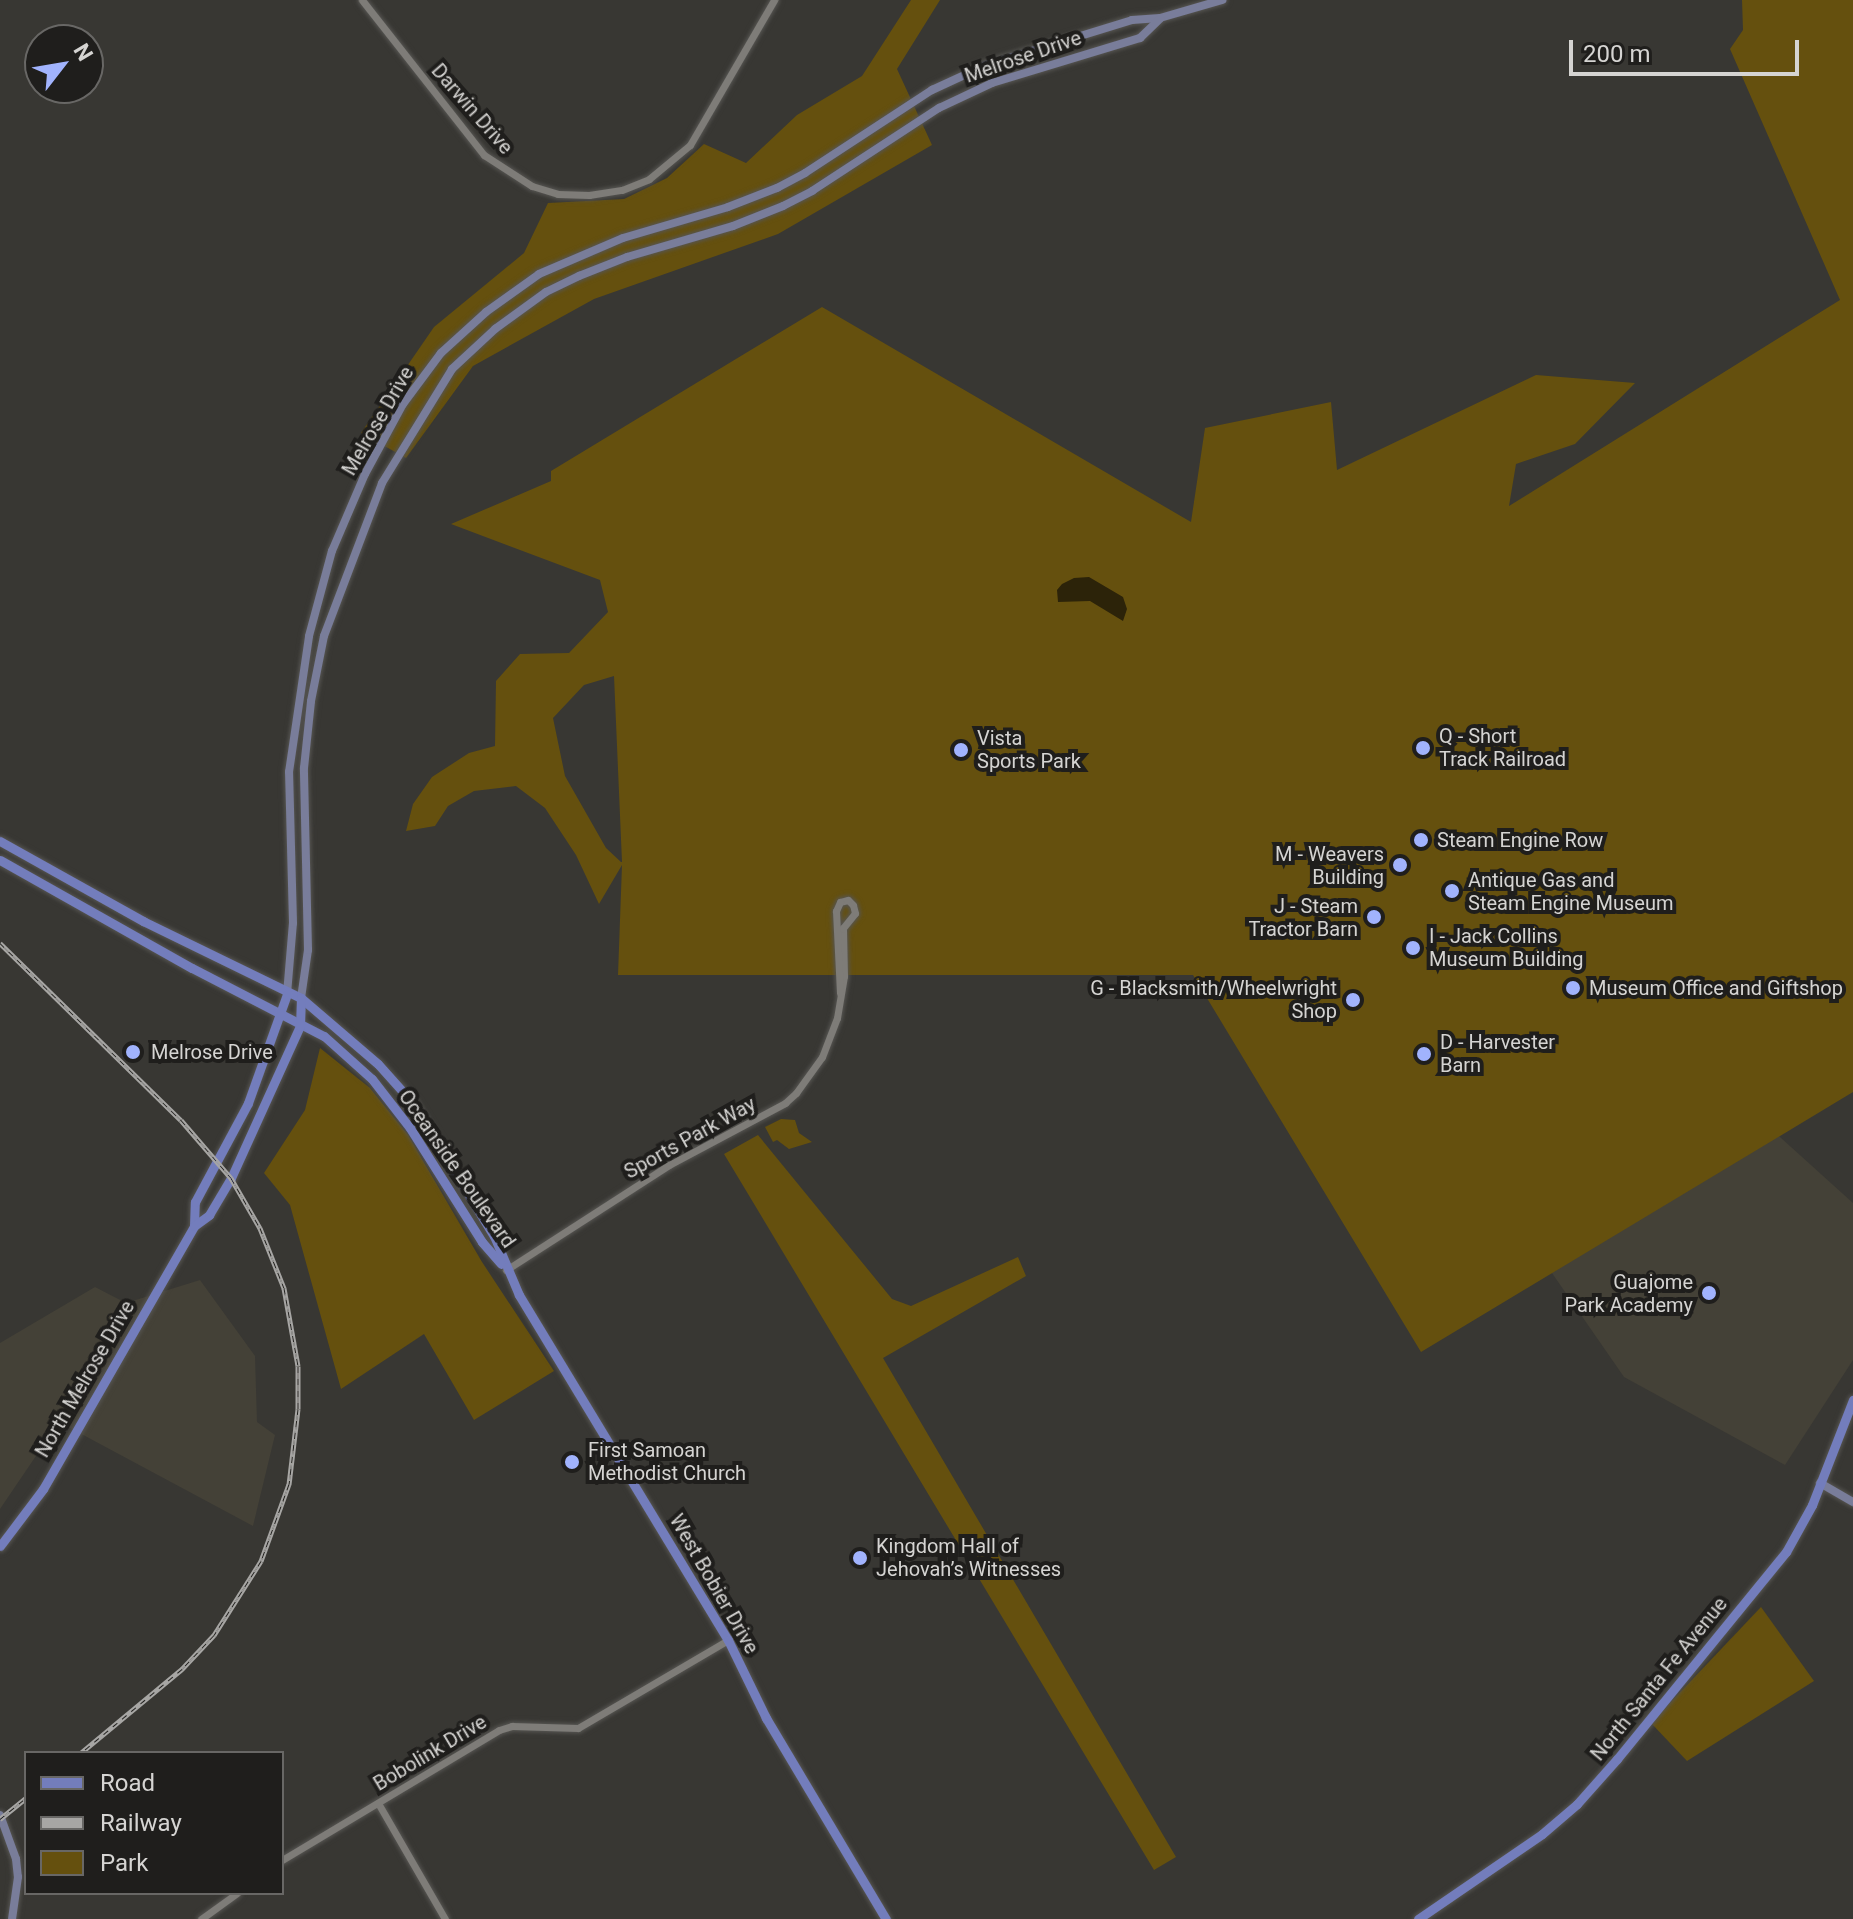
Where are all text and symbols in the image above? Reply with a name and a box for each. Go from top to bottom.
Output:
north arrow [24,24,104,104]
scale bar [1573,24,1803,74]
street label: Melrose Drive [962,26,1084,88]
text: N [69,39,98,66]
text: 200 m [1583,40,1650,68]
street label: Darwin Drive [426,59,518,159]
street label: Melrose Drive [337,362,419,480]
place label: Q - Short Track Railroad [1439,724,1566,771]
place label: Vista Sports Park [977,726,1081,773]
marker: Q - Short Track Railroad [1414,739,1432,757]
marker: Vista Sports Park [952,741,970,759]
place label: Steam Engine Row [1437,828,1603,852]
marker: Steam Engine Row [1412,831,1430,849]
place label: M - Weavers Building [1275,842,1384,889]
marker: M - Weavers Building [1391,856,1409,874]
place label: Antique Gas and Steam Engine Museum [1468,868,1673,915]
marker: Antique Gas and Steam Engine Museum [1443,882,1461,900]
place label: J - Steam Tractor Barn [1248,894,1358,941]
marker: J - Steam Tractor Barn [1365,908,1383,926]
place label: I - Jack Collins Museum Building [1429,924,1584,971]
marker: I - Jack Collins Museum Building [1404,939,1422,957]
place label: G - Blacksmith/Wheelwright Shop [1090,976,1337,1023]
place label: Museum Office and Giftshop [1589,976,1843,1000]
marker: Museum Office and Giftshop [1564,979,1582,997]
marker: G - Blacksmith/Wheelwright Shop [1344,991,1362,1009]
place label: D - Harvester Barn [1440,1030,1555,1077]
place label: Melrose Drive [151,1040,273,1064]
marker: Melrose Drive [122,1041,144,1063]
marker: D - Harvester Barn [1415,1045,1433,1063]
street label: Oceanside Boulevard [393,1085,521,1253]
street label: Sports Park Way [620,1092,760,1184]
place label: Guajome Park Academy [1564,1270,1693,1317]
marker: Guajome Park Academy [1700,1284,1718,1302]
street label: North Melrose Drive [30,1296,140,1462]
place label: First Samoan Methodist Church [588,1438,746,1485]
marker: First Samoan Methodist Church [563,1453,581,1471]
street label: West Bobier Drive [664,1510,764,1658]
place label: Kingdom Hall of Jehovah’s Witnesses [876,1534,1061,1581]
marker: Kingdom Hall of Jehovah’s Witnesses [851,1549,869,1567]
street label: North Santa Fe Avenue [1586,1592,1732,1766]
street label: Bobolink Drive [369,1710,491,1796]
legend [24,1751,284,1895]
text: Road [100,1769,155,1797]
text: Railway [100,1809,182,1837]
text: Park [100,1849,148,1877]

